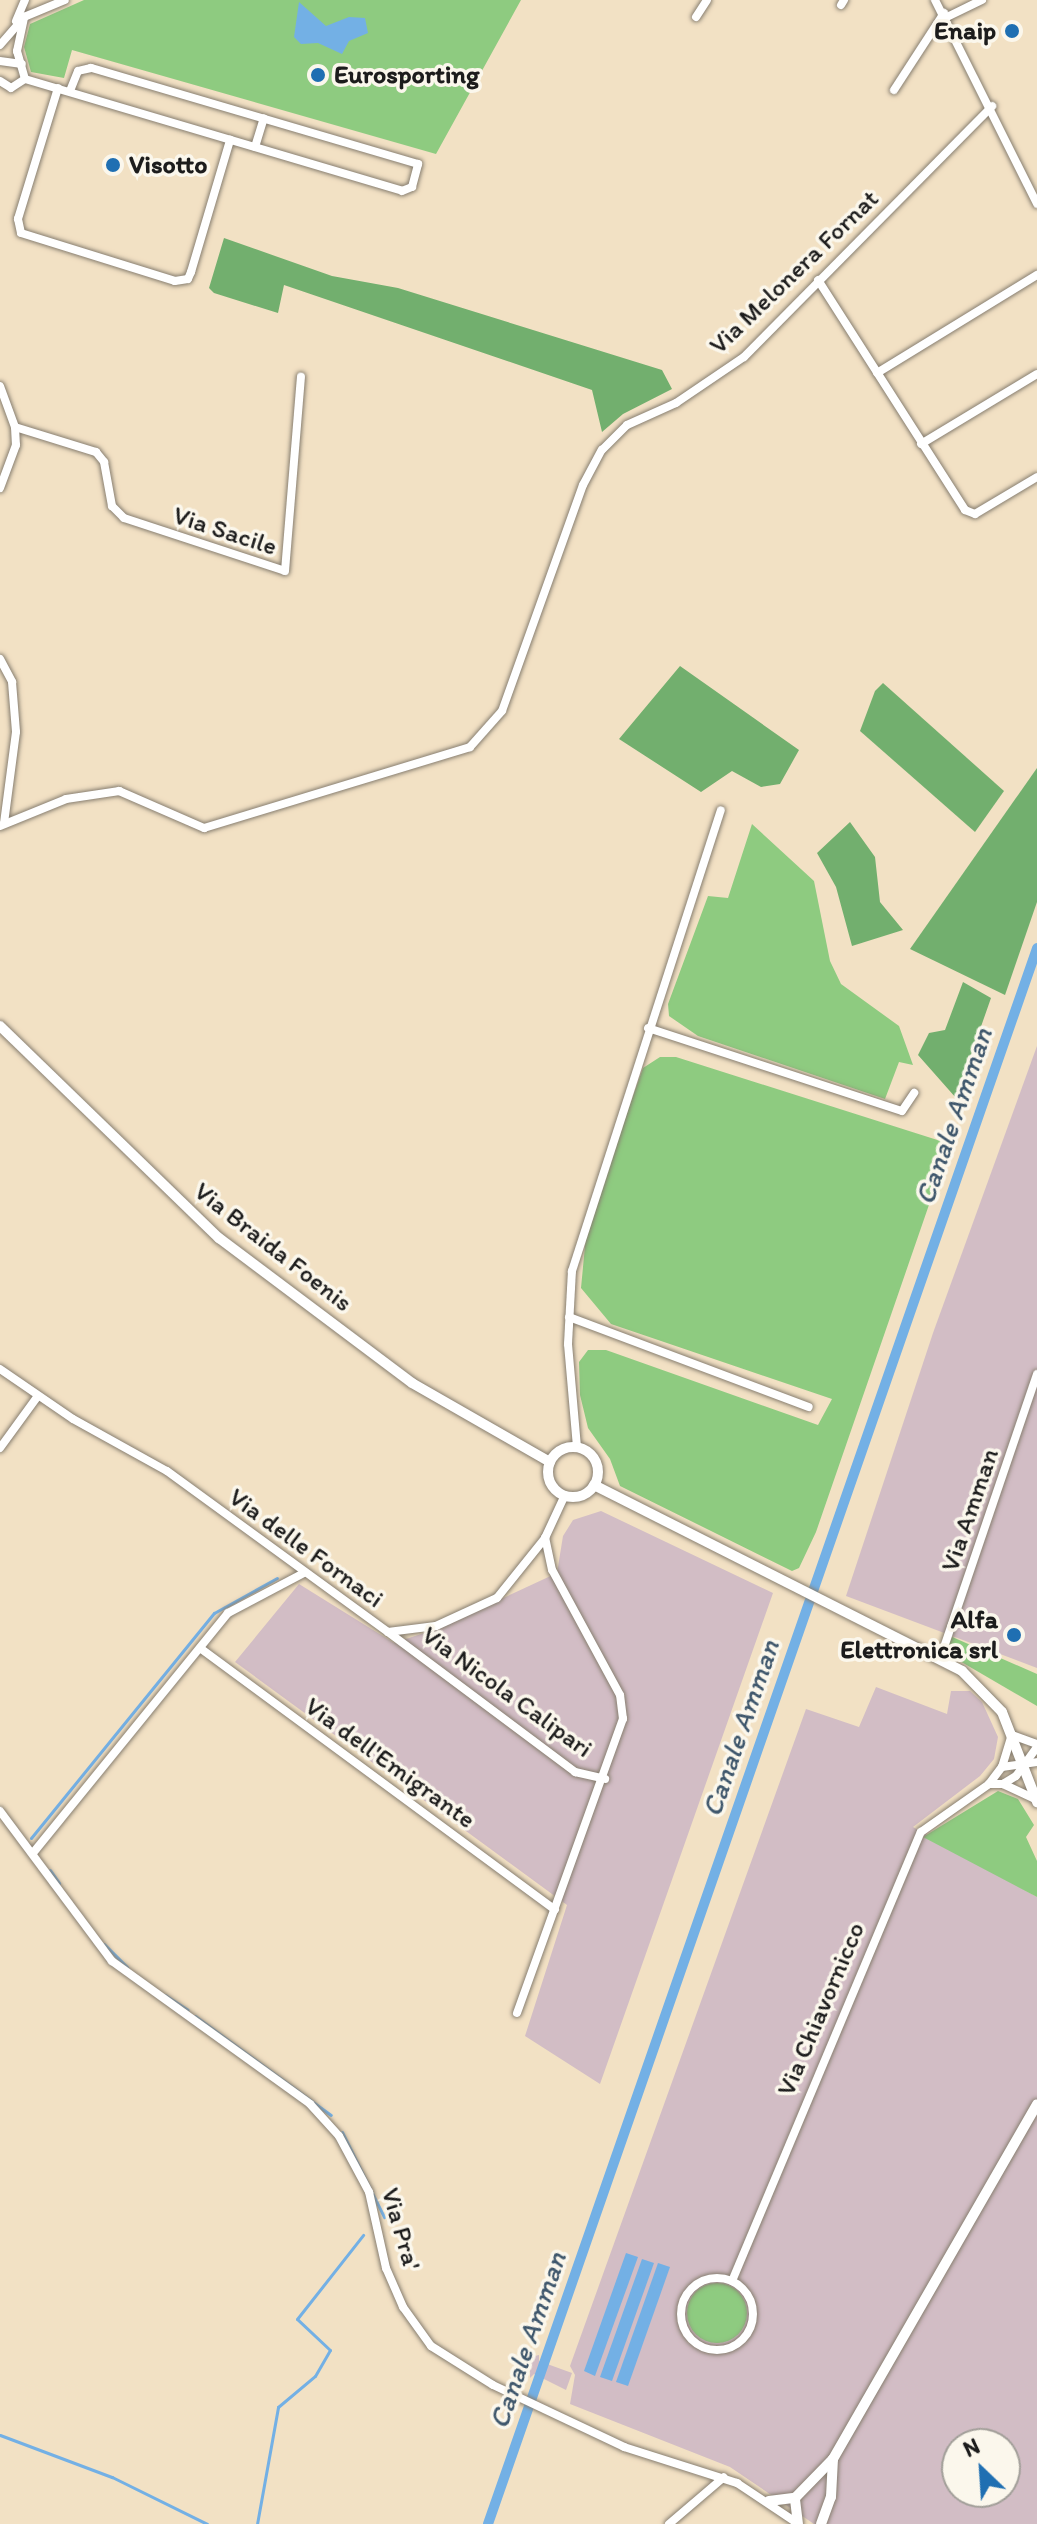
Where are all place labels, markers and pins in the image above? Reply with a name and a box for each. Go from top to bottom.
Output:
place label: Enaip [934,15,996,47]
marker: Enaip [1003,22,1021,40]
place label: Eurosporting [334,59,479,91]
marker: Eurosporting [309,66,327,84]
place label: Visotto [129,149,207,181]
marker: Visotto [104,156,122,174]
place label: Alfa Elettronica srl [841,1604,998,1666]
marker: Alfa Elettronica srl [1005,1626,1023,1644]

